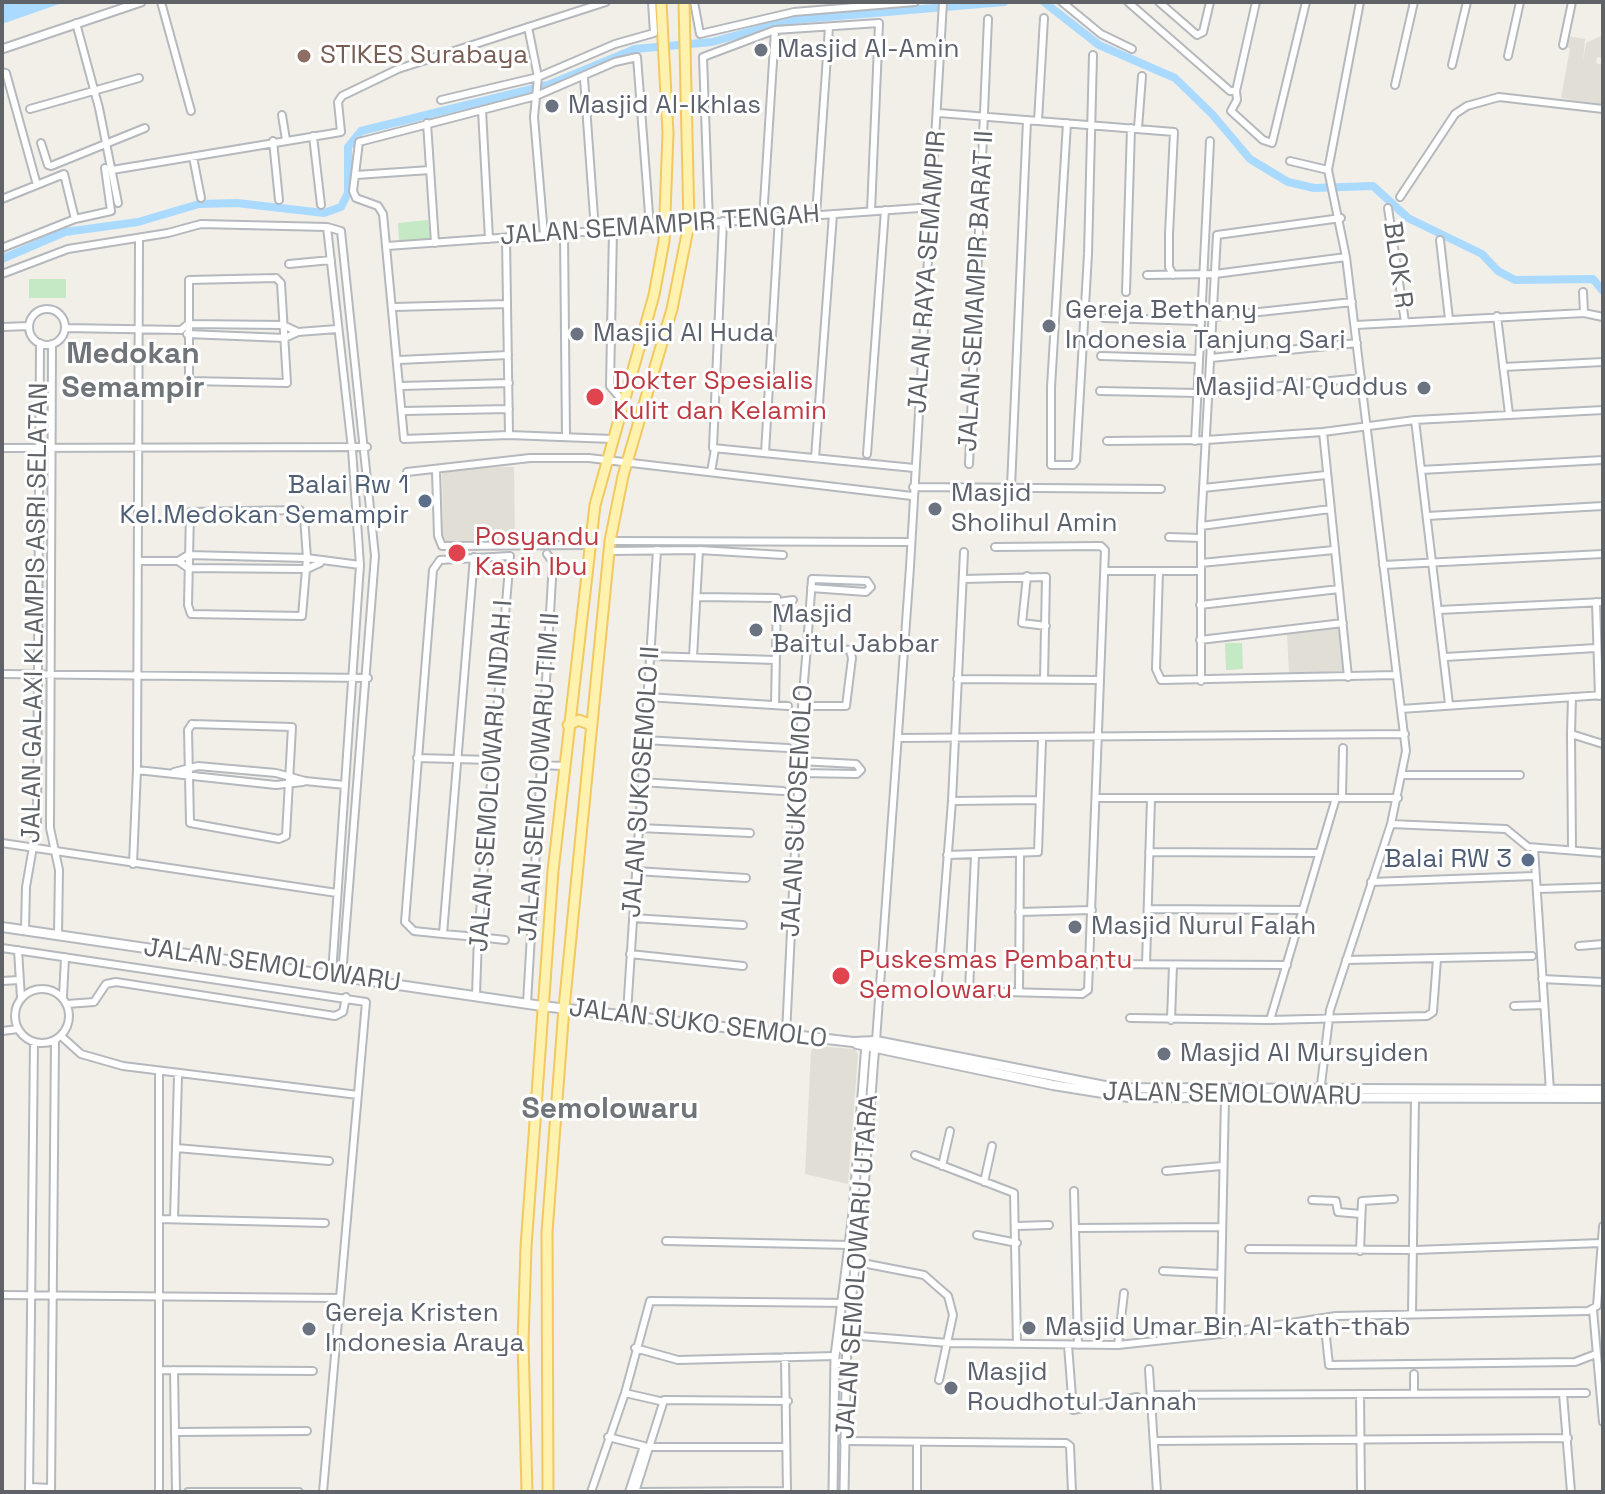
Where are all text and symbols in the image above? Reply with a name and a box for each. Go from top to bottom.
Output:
place label: Masjid Al-Amin [777,34,960,66]
place label: STIKES Surabaya [320,40,528,72]
marker: Masjid Al-Amin [752,41,770,59]
marker: STIKES Surabaya [295,47,313,65]
place label: Masjid Al-Ikhlas [568,90,761,122]
marker: Masjid Al-Ikhlas [543,97,561,115]
street label: JALAN RAYA SEMAMPIR [903,129,953,415]
street label: JALAN SEMAMPIR BARAT II [953,130,1001,452]
street label: JALAN SEMAMPIR TENGAH [499,199,821,253]
street label: BLOK R [1375,220,1419,310]
place label: Gereja Bethany Indonesia Tanjung Sari [1065,295,1346,356]
marker: Gereja Bethany Indonesia Tanjung Sari [1040,317,1058,335]
place label: Masjid Al Huda [593,318,774,350]
marker: Masjid Al Huda [568,325,586,343]
district label: Medokan Semampir [61,337,205,408]
place label: Dokter Spesialis Kulit dan Kelamin [613,366,827,428]
place label: Masjid Al Quddus [1195,372,1408,404]
marker: Masjid Al Quddus [1415,379,1433,397]
street label: JALAN GALAXI KLAMPIS ASRI SELATAN [16,382,56,844]
marker: Dokter Spesialis Kulit dan Kelamin [584,386,606,408]
place label: Balai Rw 1 Kel.Medokan Semampir [119,470,409,532]
place label: Masjid Sholihul Amin [951,478,1117,540]
marker: Balai Rw 1 Kel.Medokan Semampir [416,492,434,510]
marker: Masjid Sholihul Amin [926,500,944,518]
place label: Posyandu Kasih Ibu [475,522,599,584]
marker: Posyandu Kasih Ibu [446,542,468,564]
street label: JALAN SEMOLOWARU INDAH I [464,599,520,953]
place label: Masjid Baitul Jabbar [772,599,939,660]
street label: JALAN SEMOLOWARU TIM II [513,612,567,942]
marker: Masjid Baitul Jabbar [747,621,765,639]
street label: JALAN SUKOSEMOLO II [617,645,667,919]
street label: JALAN SUKOSEMOLO [776,684,820,938]
place label: Balai RW 3 [1384,844,1512,876]
marker: Balai RW 3 [1519,851,1537,869]
place label: Masjid Nurul Falah [1091,911,1316,943]
marker: Masjid Nurul Falah [1066,918,1084,936]
street label: JALAN SEMOLOWARU [142,933,402,999]
place label: Puskesmas Pembantu Semolowaru [859,945,1132,1006]
marker: Puskesmas Pembantu Semolowaru [830,965,852,987]
street label: JALAN SUKO SEMOLO [567,993,829,1055]
place label: Masjid Al Mursyiden [1180,1038,1429,1070]
marker: Masjid Al Mursyiden [1155,1045,1173,1063]
street label: JALAN SEMOLOWARU [1102,1077,1362,1113]
district label: Semolowaru [522,1092,698,1128]
street label: JALAN SEMOLOWARU UTARA [830,1094,886,1440]
place label: Gereja Kristen Indonesia Araya [325,1298,524,1360]
place label: Masjid Umar Bin Al-kath-thab [1045,1312,1411,1344]
marker: Masjid Umar Bin Al-kath-thab [1020,1319,1038,1337]
marker: Gereja Kristen Indonesia Araya [300,1320,318,1338]
place label: Masjid Roudhotul Jannah [967,1357,1197,1418]
marker: Masjid Roudhotul Jannah [942,1379,960,1397]

